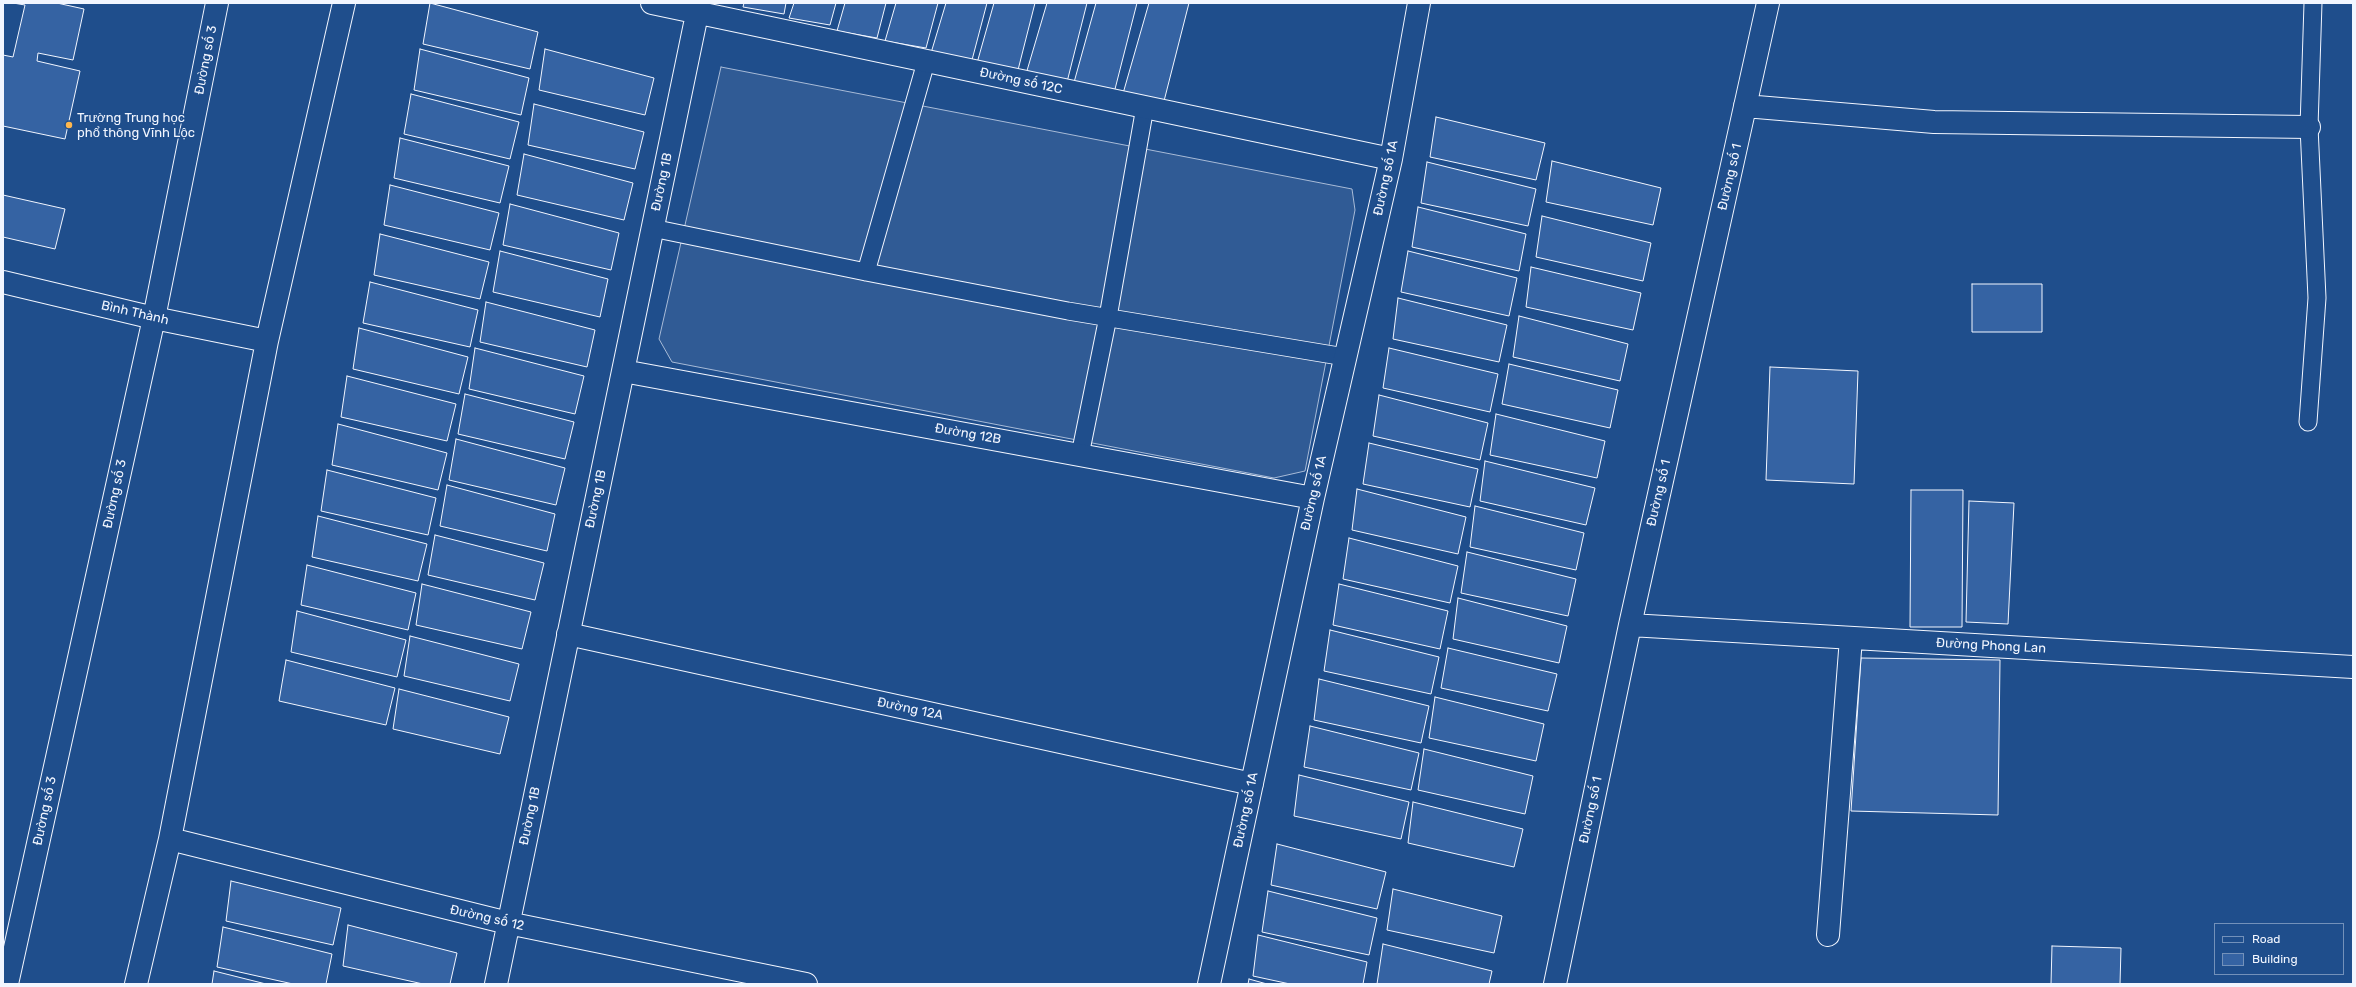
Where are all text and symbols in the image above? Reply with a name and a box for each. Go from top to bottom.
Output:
street label: Đường số 3 [192,24,220,96]
street label: Đường số 12C [978,65,1064,97]
place label: Trường Trung học phổ thông Vĩnh Lộc [77,110,195,141]
marker: Trường Trung học phổ thông Vĩnh Lộc [64,120,74,130]
street label: Đường số 1A [1370,139,1402,217]
street label: Đường số 1 [1715,142,1745,212]
street label: Đường 1B [648,151,676,213]
street label: Bình Thành [100,298,170,328]
street label: Đường 12B [934,421,1002,447]
street label: Đường số 1A [1298,454,1330,532]
street label: Đường số 3 [100,458,130,530]
street label: Đường số 1 [1644,458,1674,528]
street label: Đường 1B [582,468,610,530]
street label: Đường Phong Lan [1936,635,2046,657]
street label: Đường 12A [876,694,944,724]
street label: Đường số 1A [1230,771,1262,849]
street label: Đường số 3 [30,775,60,847]
street label: Đường số 1 [1576,775,1606,845]
street label: Đường 1B [516,785,544,847]
street label: Đường số 12 [448,902,526,934]
legend [2214,923,2344,975]
text: Road [2252,932,2280,946]
text: Building [2252,952,2298,966]

